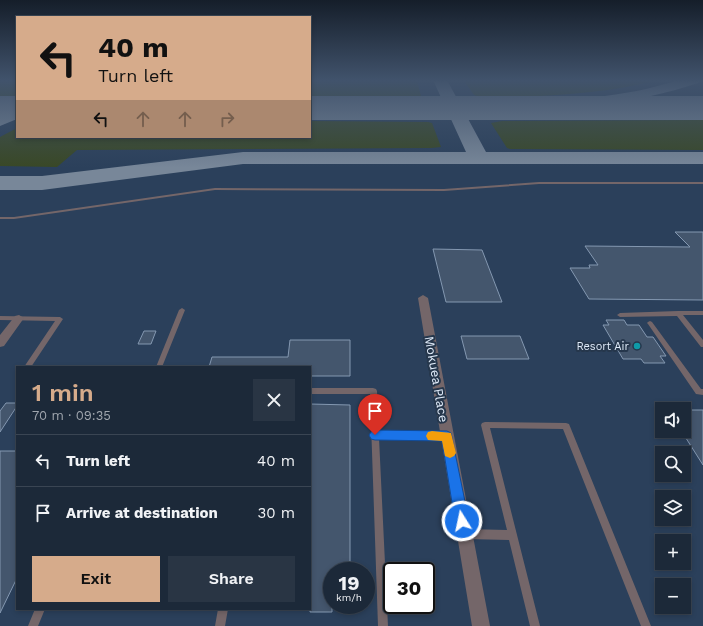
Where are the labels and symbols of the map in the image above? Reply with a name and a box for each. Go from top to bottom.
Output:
street label: Mokuea Place [422,335,451,423]
place label: Resort Air [576,340,630,353]
marker: Resort Air [632,341,642,351]
pin [358,394,392,435]
position arrow [441,500,483,542]
speed limit sign: 30 [383,562,435,614]

